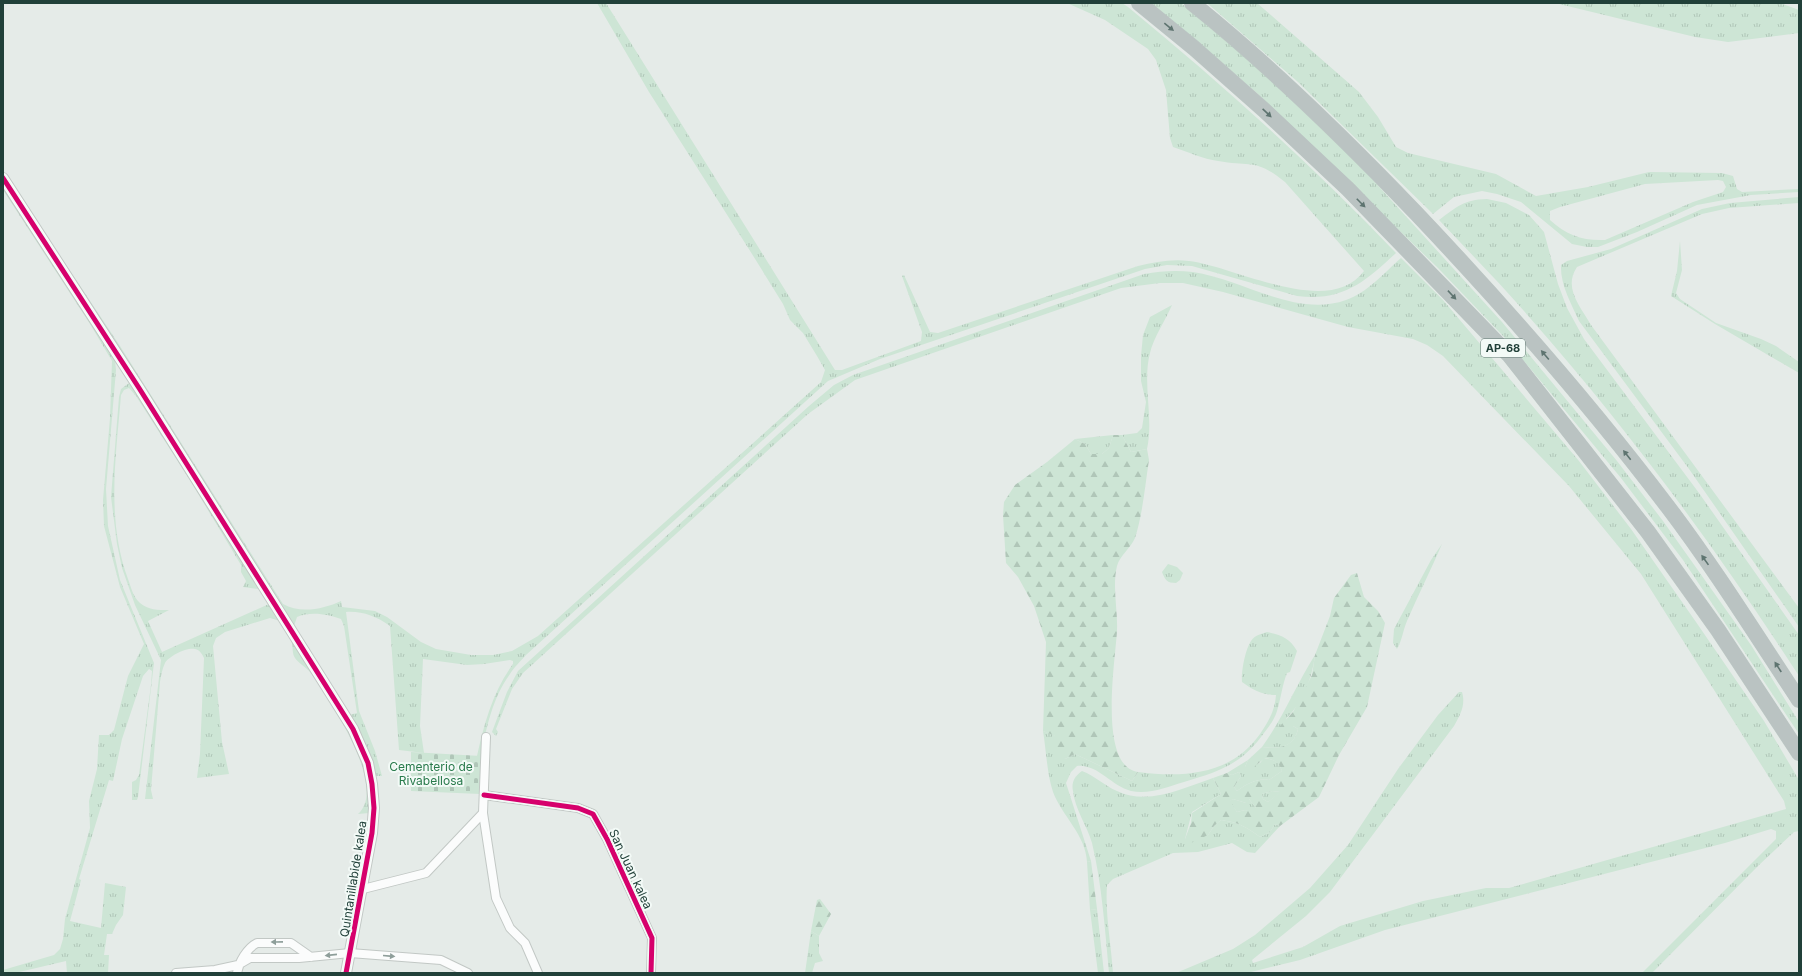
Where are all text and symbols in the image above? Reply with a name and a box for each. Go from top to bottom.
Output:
one-way arrow [1164,23,1174,32]
one-way arrow [1262,108,1272,117]
one-way arrow [1356,198,1366,207]
one-way arrow [1448,290,1457,300]
road number: AP-68 [1481,339,1525,357]
one-way arrow [1540,350,1549,360]
one-way arrow [1623,450,1632,461]
one-way arrow [1701,555,1709,565]
one-way arrow [1774,662,1781,673]
park label: Cementerio de Rivabellosa [389,759,473,788]
street label: Quintanillabide kalea [336,820,370,938]
street label: San Juan kalea [606,827,656,911]
one-way arrow [270,939,283,945]
one-way arrow [325,952,337,958]
one-way arrow [383,953,395,960]

